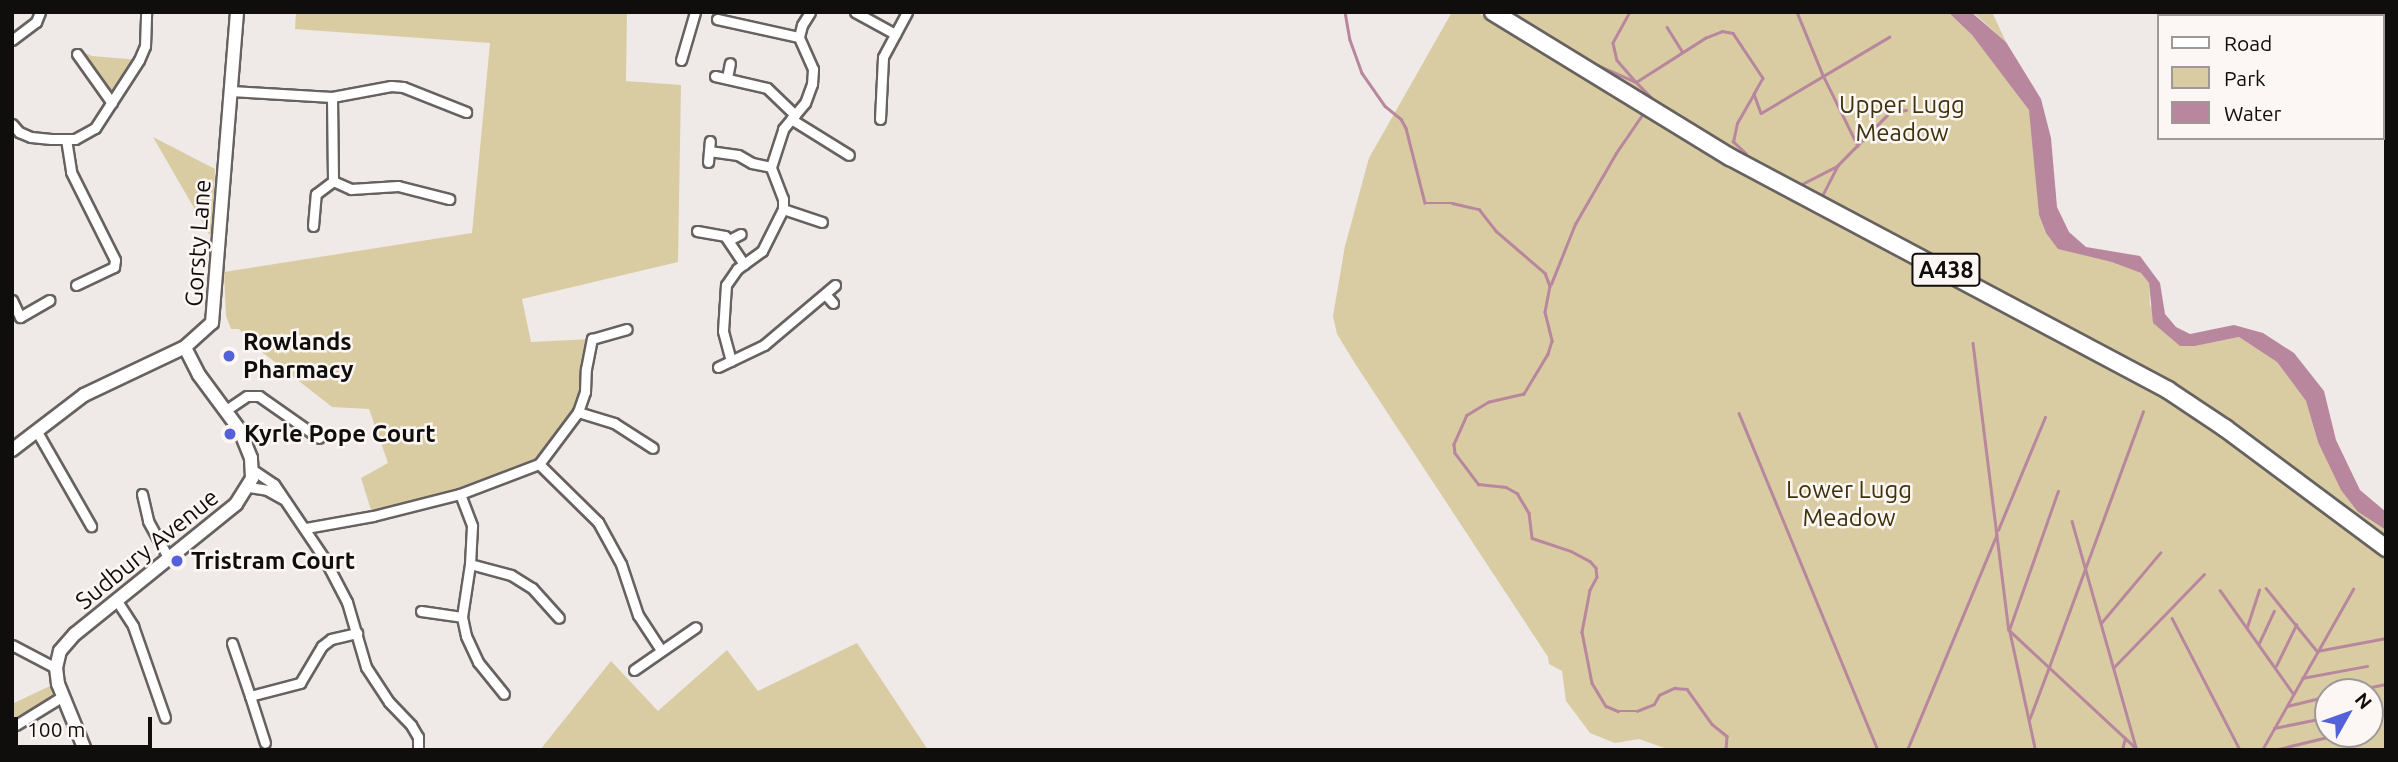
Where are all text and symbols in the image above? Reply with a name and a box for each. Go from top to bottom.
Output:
legend [2156,14,2384,140]
text: Road [2224,31,2272,55]
text: Park [2224,66,2266,90]
park label: Upper Lugg Meadow [1839,91,1965,147]
text: Water [2224,101,2282,125]
street label: Gorsty Lane [179,178,217,308]
road number: A438 [1911,250,1981,290]
place label: Rowlands Pharmacy [243,328,354,384]
marker: Rowlands Pharmacy [221,348,237,364]
place label: Kyrle Pope Court [244,420,435,448]
marker: Kyrle Pope Court [222,426,238,442]
park label: Lower Lugg Meadow [1786,476,1912,532]
street label: Sudbury Avenue [70,483,224,615]
place label: Tristram Court [191,547,355,575]
marker: Tristram Court [169,553,185,569]
north arrow [2314,678,2384,748]
text: N [2351,688,2377,713]
scale bar [18,702,156,746]
text: 100 m [27,717,85,741]

